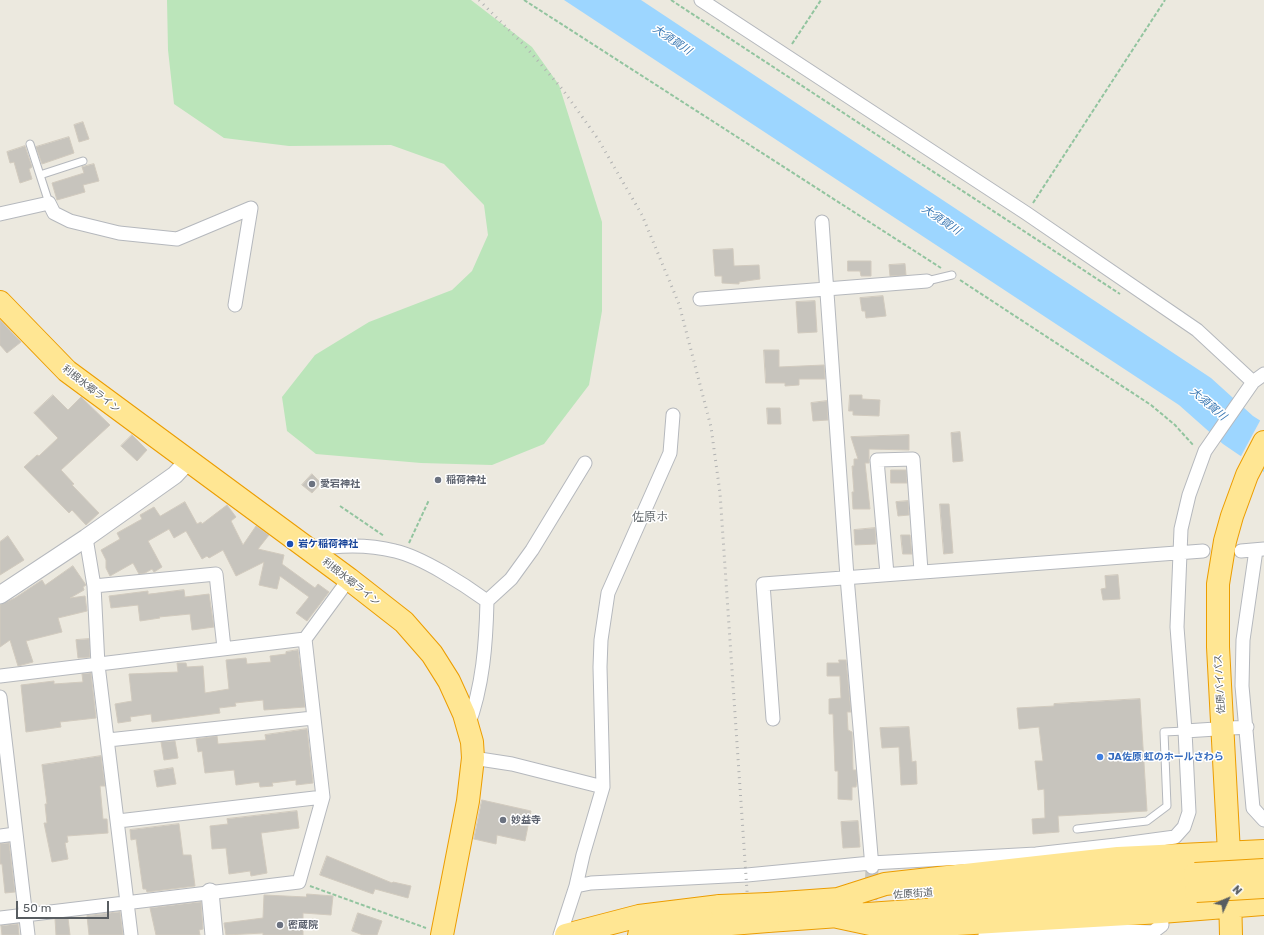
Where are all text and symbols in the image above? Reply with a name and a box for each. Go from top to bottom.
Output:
water label: 大須賀川 [650,22,694,58]
water label: 大須賀川 [919,202,963,238]
street label: 利根水郷ライン [60,363,122,415]
water label: 大須賀川 [1187,385,1229,423]
place label: 稲荷神社 [446,474,486,486]
marker: 稲荷神社 [433,475,443,485]
place label: 愛宕神社 [320,478,360,490]
marker: 愛宕神社 [307,479,317,489]
district label: 佐原ホ [632,511,668,525]
place label: 岩ケ稲荷神社 [298,538,358,550]
marker: 岩ケ稲荷神社 [285,539,295,549]
street label: 利根水郷ライン [320,556,382,608]
street label: 佐原バイパス [1212,654,1228,714]
place label: JA佐原 虹のホールさわら [1108,751,1224,763]
marker: JA佐原 虹のホールさわら [1095,752,1105,762]
place label: 妙益寺 [511,814,541,826]
marker: 妙益寺 [498,815,508,825]
north arrow [1208,879,1248,919]
text: N [1230,883,1244,898]
street label: 佐原街道 [893,887,933,901]
scale bar [18,893,111,919]
text: 50 m [23,901,51,915]
place label: 密蔵院 [288,919,318,931]
marker: 密蔵院 [275,920,285,930]

